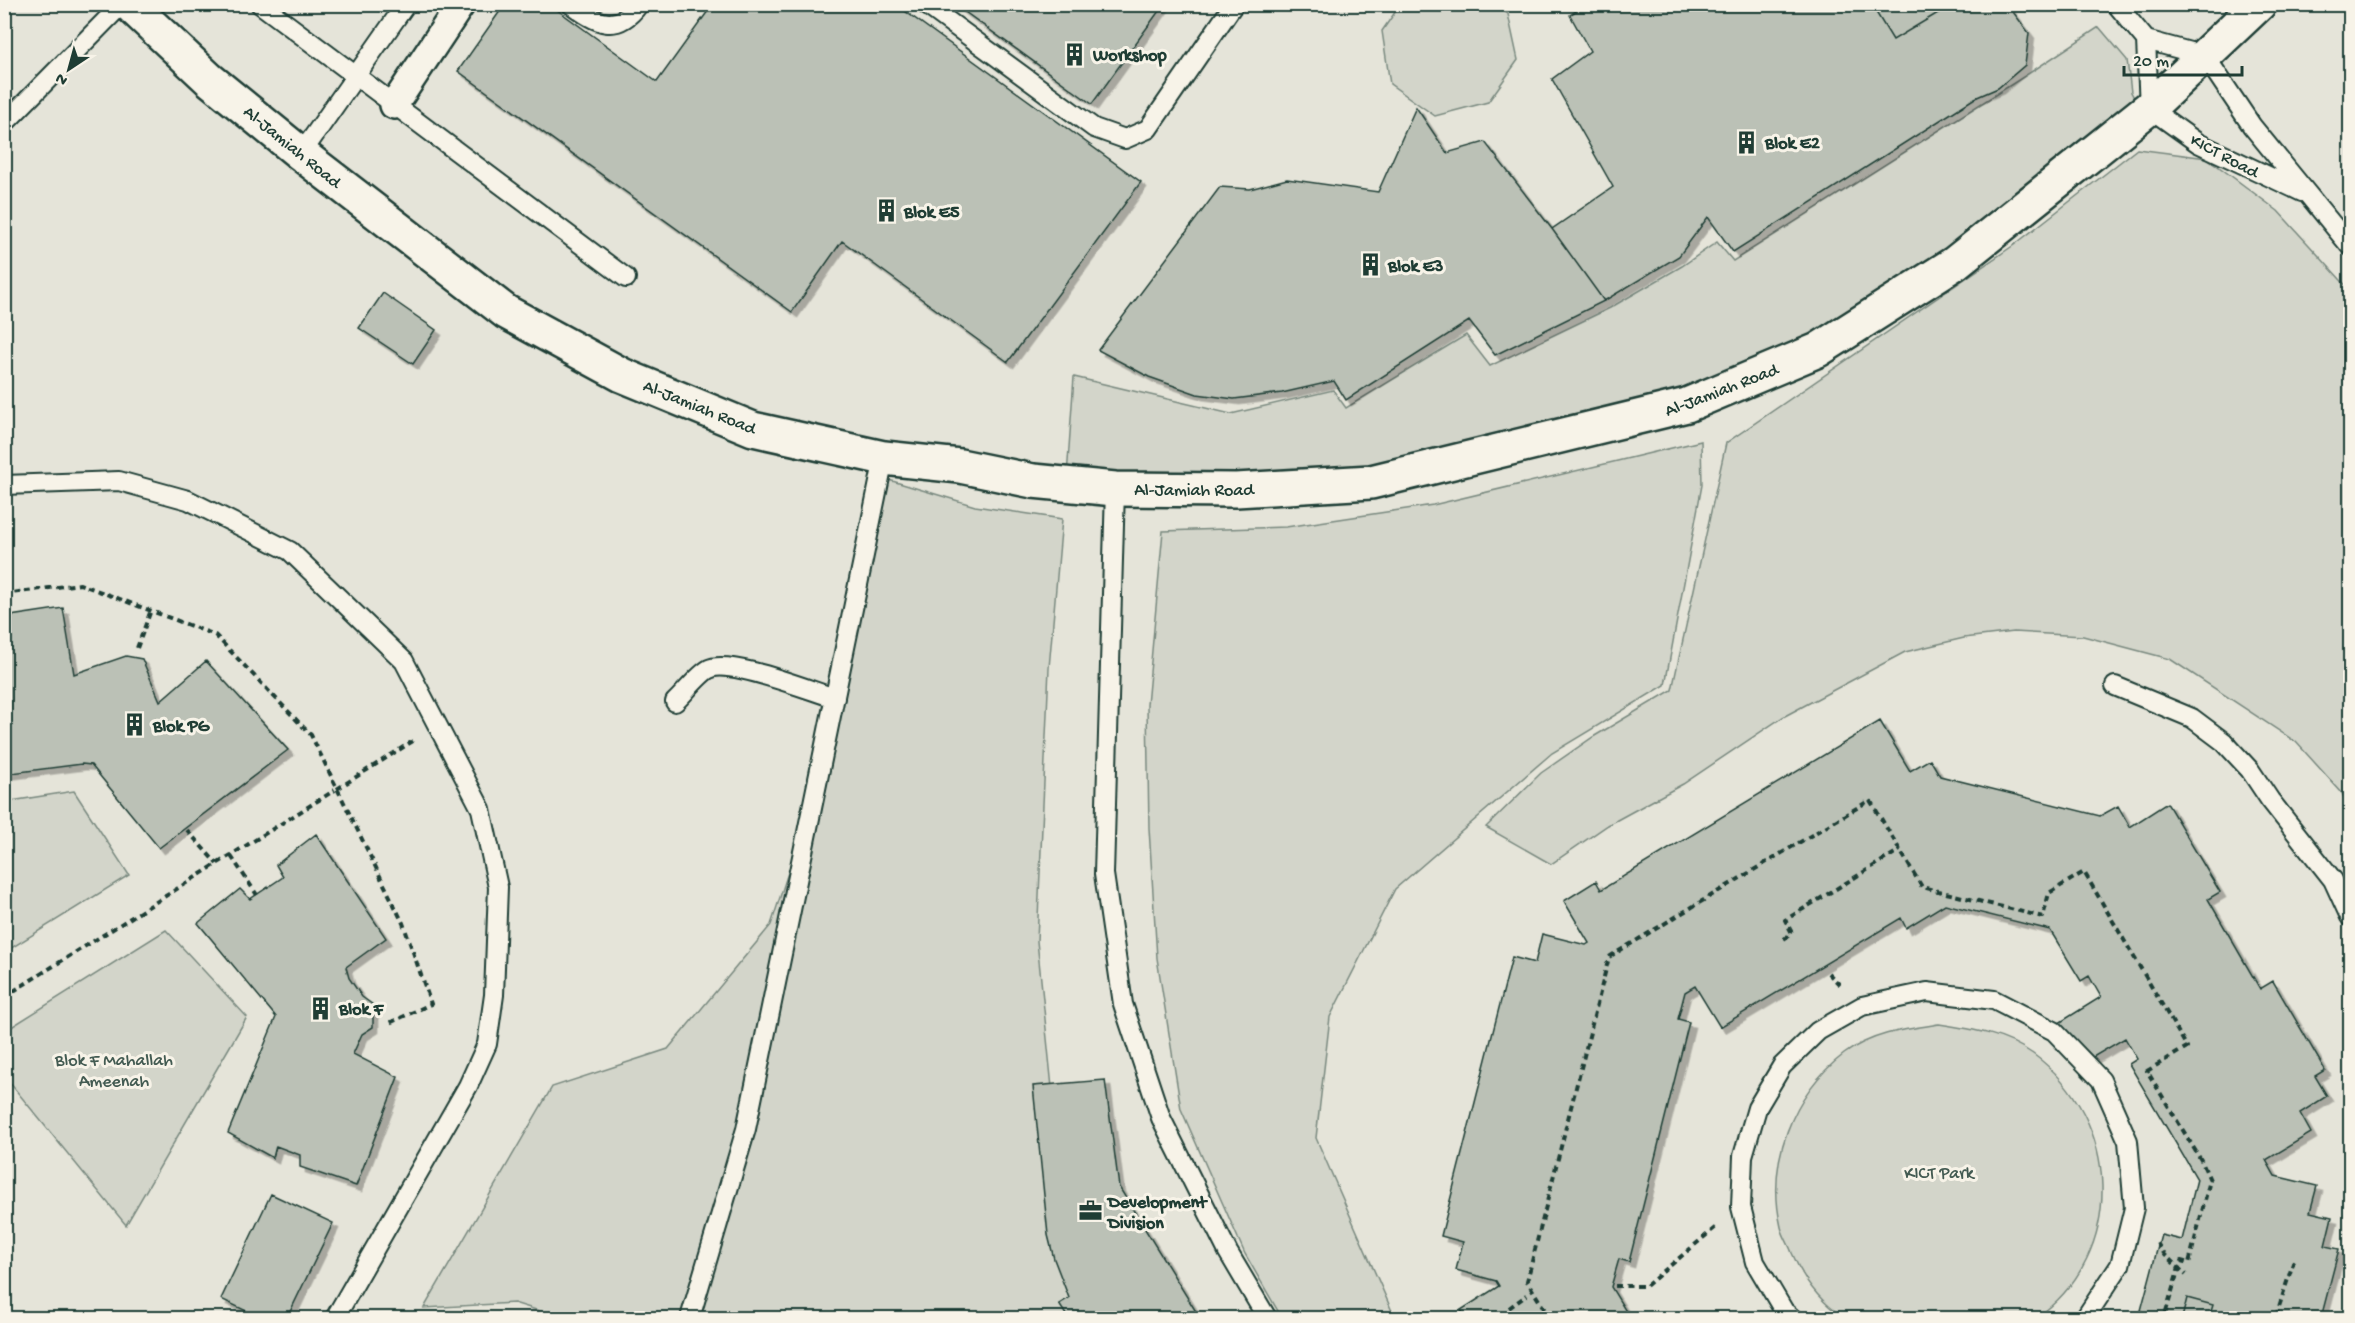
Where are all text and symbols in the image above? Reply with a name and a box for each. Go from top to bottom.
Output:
north arrow [39,39,99,99]
scale bar [2124,39,2242,77]
building icon: Workshop [1062,41,1088,67]
place label: Workshop [1092,46,1167,67]
text: 20 m [2133,52,2169,73]
text: N [52,67,72,89]
street label: Al-Jamiah Road [238,102,346,195]
building icon: Blok E2 [1734,129,1760,155]
street label: KICT Road [2186,130,2263,185]
place label: Blok E2 [1764,134,1820,155]
building icon: Blok E5 [873,198,899,224]
place label: Blok E5 [903,203,960,224]
building icon: Blok E3 [1357,252,1383,278]
place label: Blok E3 [1387,257,1443,278]
street label: Al-Jamiah Road [1662,360,1783,423]
street label: Al-Jamiah Road [640,376,760,441]
street label: Al-Jamiah Road [1134,481,1255,502]
building icon: Blok PG [122,712,148,738]
place label: Blok PG [152,717,211,738]
building icon: Blok F [308,995,334,1021]
place label: Blok F [338,1000,385,1021]
park label: Blok F Mahallah Ameenah [54,1051,173,1093]
park label: KICT Park [1904,1164,1976,1185]
place label: Development Division [1106,1193,1208,1235]
office icon: Development Division [1077,1198,1103,1224]

